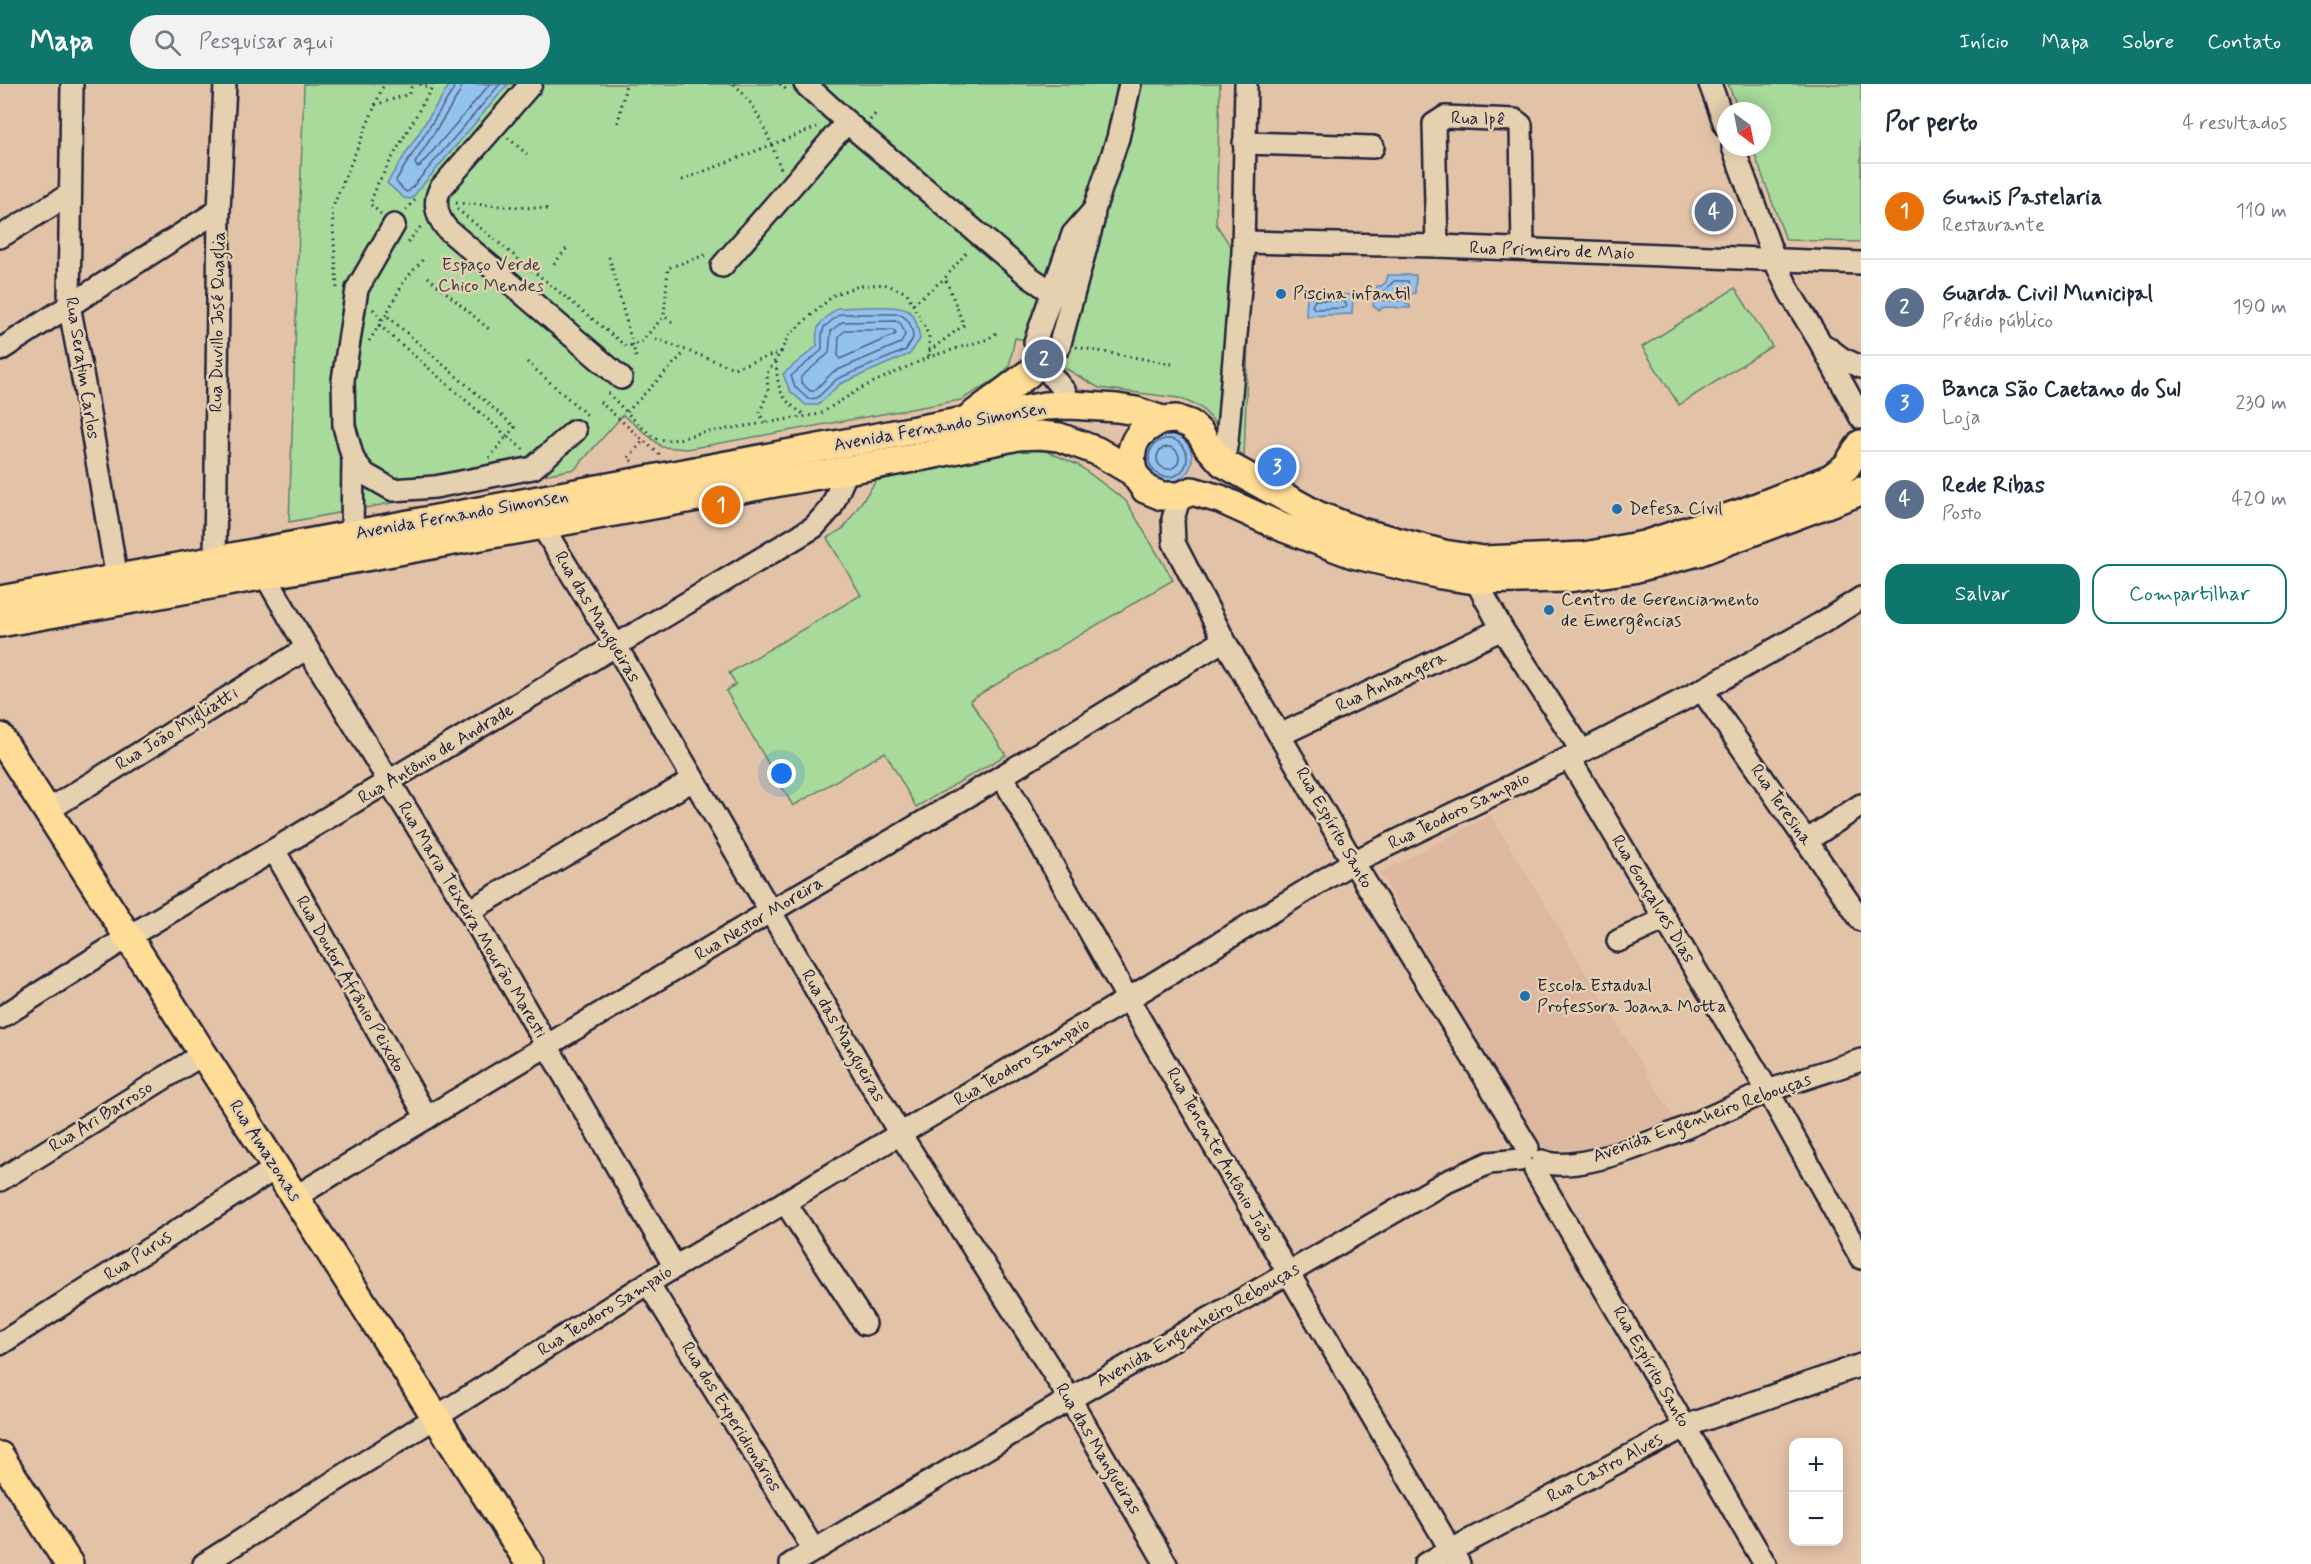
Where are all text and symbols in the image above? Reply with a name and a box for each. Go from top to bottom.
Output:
search box [130,15,550,69]
text: Mapa [30,24,94,61]
icon: search [151,26,184,59]
text: Pesquisar aqui [199,28,334,56]
text: Início [1959,28,2009,56]
text: Mapa [2042,28,2089,56]
text: Sobre [2122,28,2174,56]
text: Contato [2207,28,2281,56]
north arrow [1717,102,1771,156]
street label: Rua Ipê [1451,106,1505,132]
text: Por perto [1885,106,1978,140]
text: 4 resultados [2183,110,2287,137]
text: Gumis Pastelaria [1942,184,2102,212]
pin: 4 [1694,190,1734,234]
text: 1 [1900,198,1909,225]
text: 110 m [2236,198,2287,225]
text: Restaurante [1942,212,2045,239]
street label: Rua Duvillo José Quaglia [204,231,234,413]
street label: Rua Primeiro de Maio [1469,236,1635,266]
park label: Espaço Verde Chico Mendes [438,253,544,298]
text: Guarda Civil Municipal [1942,280,2153,308]
place label: Piscina infantil [1293,282,1411,306]
marker: Piscina infantil [1274,287,1288,301]
text: 2 [1900,294,1909,321]
text: 190 m [2233,294,2287,321]
street label: Rua Serafim Carlos [59,295,105,441]
text: Prédio público [1942,308,2053,335]
pin: 2 [1024,336,1064,382]
text: Banca São Caetano do Sul [1942,376,2181,404]
text: 3 [1900,390,1909,417]
text: 230 m [2235,390,2287,417]
street label: Avenida Fernando Simonsen [832,396,1048,458]
text: Loja [1942,404,1980,431]
pin: 3 [1258,444,1296,490]
text: Rede Ribas [1942,472,2045,500]
pin: 1 [702,482,740,528]
street label: Avenida Fernando Simonsen [354,484,570,546]
text: 4 [1899,486,1910,513]
text: 420 m [2231,486,2287,513]
place label: Defesa Cívil [1629,497,1723,521]
text: Posto [1942,500,1982,527]
marker: Defesa Cívil [1610,502,1624,516]
street label: Rua das Mangueiras [547,547,646,688]
button: Salvar [1885,564,2080,624]
button: Compartilhar [2092,564,2287,624]
place label: Centro de Gerenciamento de Emergências [1561,588,1759,634]
marker: Centro de Gerenciamento de Emergências [1542,603,1556,617]
street label: Rua Anhangera [1332,646,1450,718]
street label: Rua João Migliatti [111,682,244,778]
street label: Rua Antônio de Andrade [354,698,518,810]
your location [767,759,796,788]
street label: Rua Teresina [1744,760,1818,851]
street label: Rua Espírito Santo [1290,763,1378,893]
street label: Rua Teodoro Sampaio [1384,766,1534,856]
street label: Rua Maria Teixeira Mourão Maresti [392,797,552,1043]
street label: Rua Gonçalves Dias [1605,830,1701,968]
street label: Rua Nestor Moreira [690,871,828,967]
street label: Rua Doutor Afrânio Peixoto [290,891,410,1077]
street label: Rua das Mangueiras [794,965,891,1108]
place label: Escola Estadual Professora Joana Motta [1537,974,1727,1019]
marker: Escola Estadual Professora Joana Motta [1518,989,1532,1003]
street label: Rua Teodoro Sampaio [950,1012,1094,1112]
street label: Rua Tenente Antônio João [1160,1063,1280,1247]
street label: Avenida Engenheiro Rebouças [1589,1067,1815,1171]
street label: Rua Ari Barroso [45,1076,157,1158]
street label: Rua Amazonas [223,1095,307,1207]
street label: Rua Purus [99,1225,177,1287]
street label: Avenida Engenheiro Rebouças [1092,1257,1305,1395]
street label: Rua Teodoro Sampaio [533,1260,677,1362]
street label: Rua Espírito Santo [1607,1302,1695,1432]
street label: Rua dos Experidionários [675,1337,787,1497]
street label: Rua das Mangueiras [1048,1379,1147,1520]
street label: Rua Castro Alves [1543,1427,1667,1509]
map controls [1789,1438,1843,1546]
button: + [1789,1438,1843,1492]
button: − [1789,1492,1843,1546]

